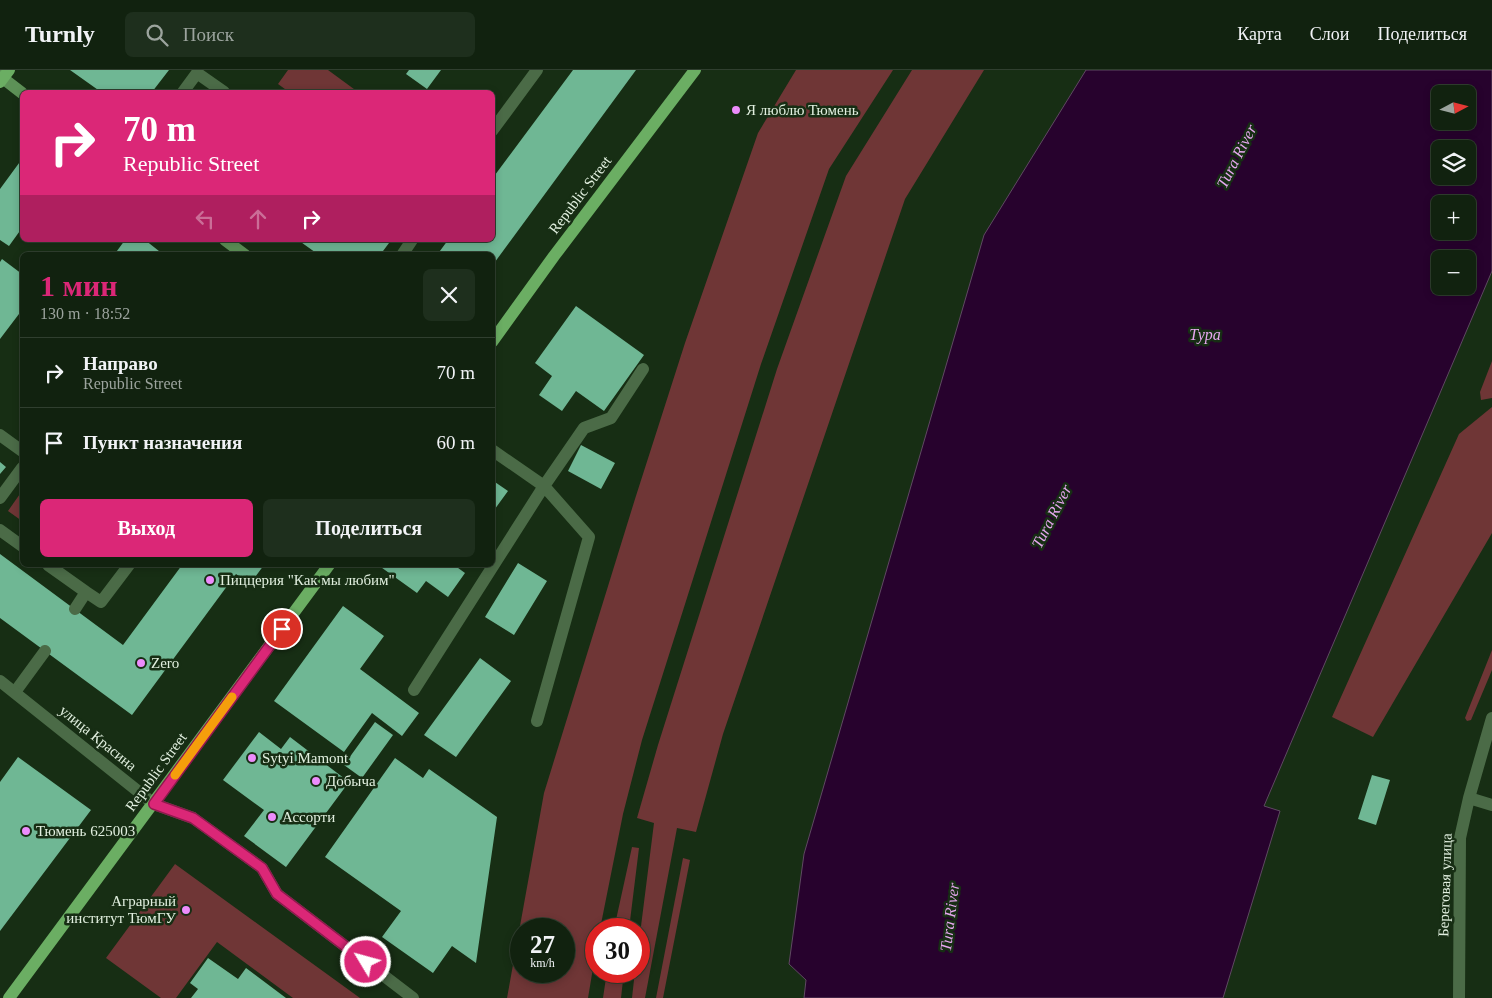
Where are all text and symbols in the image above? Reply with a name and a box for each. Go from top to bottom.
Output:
search box [125,12,475,57]
text: Turnly [25,21,95,47]
icon: search [143,21,171,49]
text: Поиск [183,24,234,45]
text: Карта [1237,24,1282,44]
text: Слои [1310,24,1349,44]
text: Поделиться [1377,24,1467,44]
north arrow [1431,85,1476,130]
map controls [1431,85,1476,295]
place label: Я люблю Тюмень [746,102,859,118]
marker: Я люблю Тюмень [730,104,742,116]
icon: right [40,110,105,175]
text: 70 m [123,110,196,149]
water label: Tura River [1213,121,1260,191]
button: layers [1431,140,1476,185]
text: Republic Street [123,151,259,176]
street label: Republic Street [546,152,615,237]
button: + [1431,195,1476,240]
icon: left [191,205,219,233]
icon: ahead [244,205,272,233]
icon: right [297,205,325,233]
button: − [1431,250,1476,295]
text: 1 мин [40,269,118,302]
button: close [423,269,475,321]
text: 130 m · 18:52 [40,305,130,322]
water label: Тура [1189,326,1221,344]
text: Направо [83,353,158,374]
icon: right [40,359,68,387]
text: 70 m [436,362,475,383]
text: Republic Street [83,375,182,392]
icon: arrive [40,429,68,457]
text: Пункт назначения [83,432,242,453]
text: 60 m [436,432,475,453]
water label: Tura River [1028,481,1075,551]
button: Выход [40,499,253,557]
button: Поделиться [263,499,475,557]
place label: Пиццерия "Как мы любим" [220,572,395,588]
marker: Пиццерия "Как мы любим" [204,574,216,586]
pin [261,608,303,650]
icon: arrive [268,615,296,643]
place label: Zero [151,655,179,671]
marker: Zero [135,657,147,669]
street label: улица Красина [56,702,140,774]
street label: Republic Street [122,729,190,814]
place label: Sytyi Mamont [262,750,349,766]
marker: Sytyi Mamont [246,752,258,764]
place label: Добыча [326,773,376,789]
marker: Добыча [310,775,322,787]
place label: Ассорти [282,809,335,825]
marker: Ассорти [266,811,278,823]
place label: Тюмень 625003 [36,823,135,839]
marker: Тюмень 625003 [20,825,32,837]
street label: Береговая улица [1435,832,1455,937]
water label: Tura River [937,881,962,952]
place label: Аграрный институт ТюмГУ [66,893,176,926]
marker: Аграрный институт ТюмГУ [180,904,192,916]
speed limit sign: 30 [585,918,650,983]
text: 27 [530,931,555,958]
position arrow [339,935,391,987]
text: km/h [530,956,555,970]

